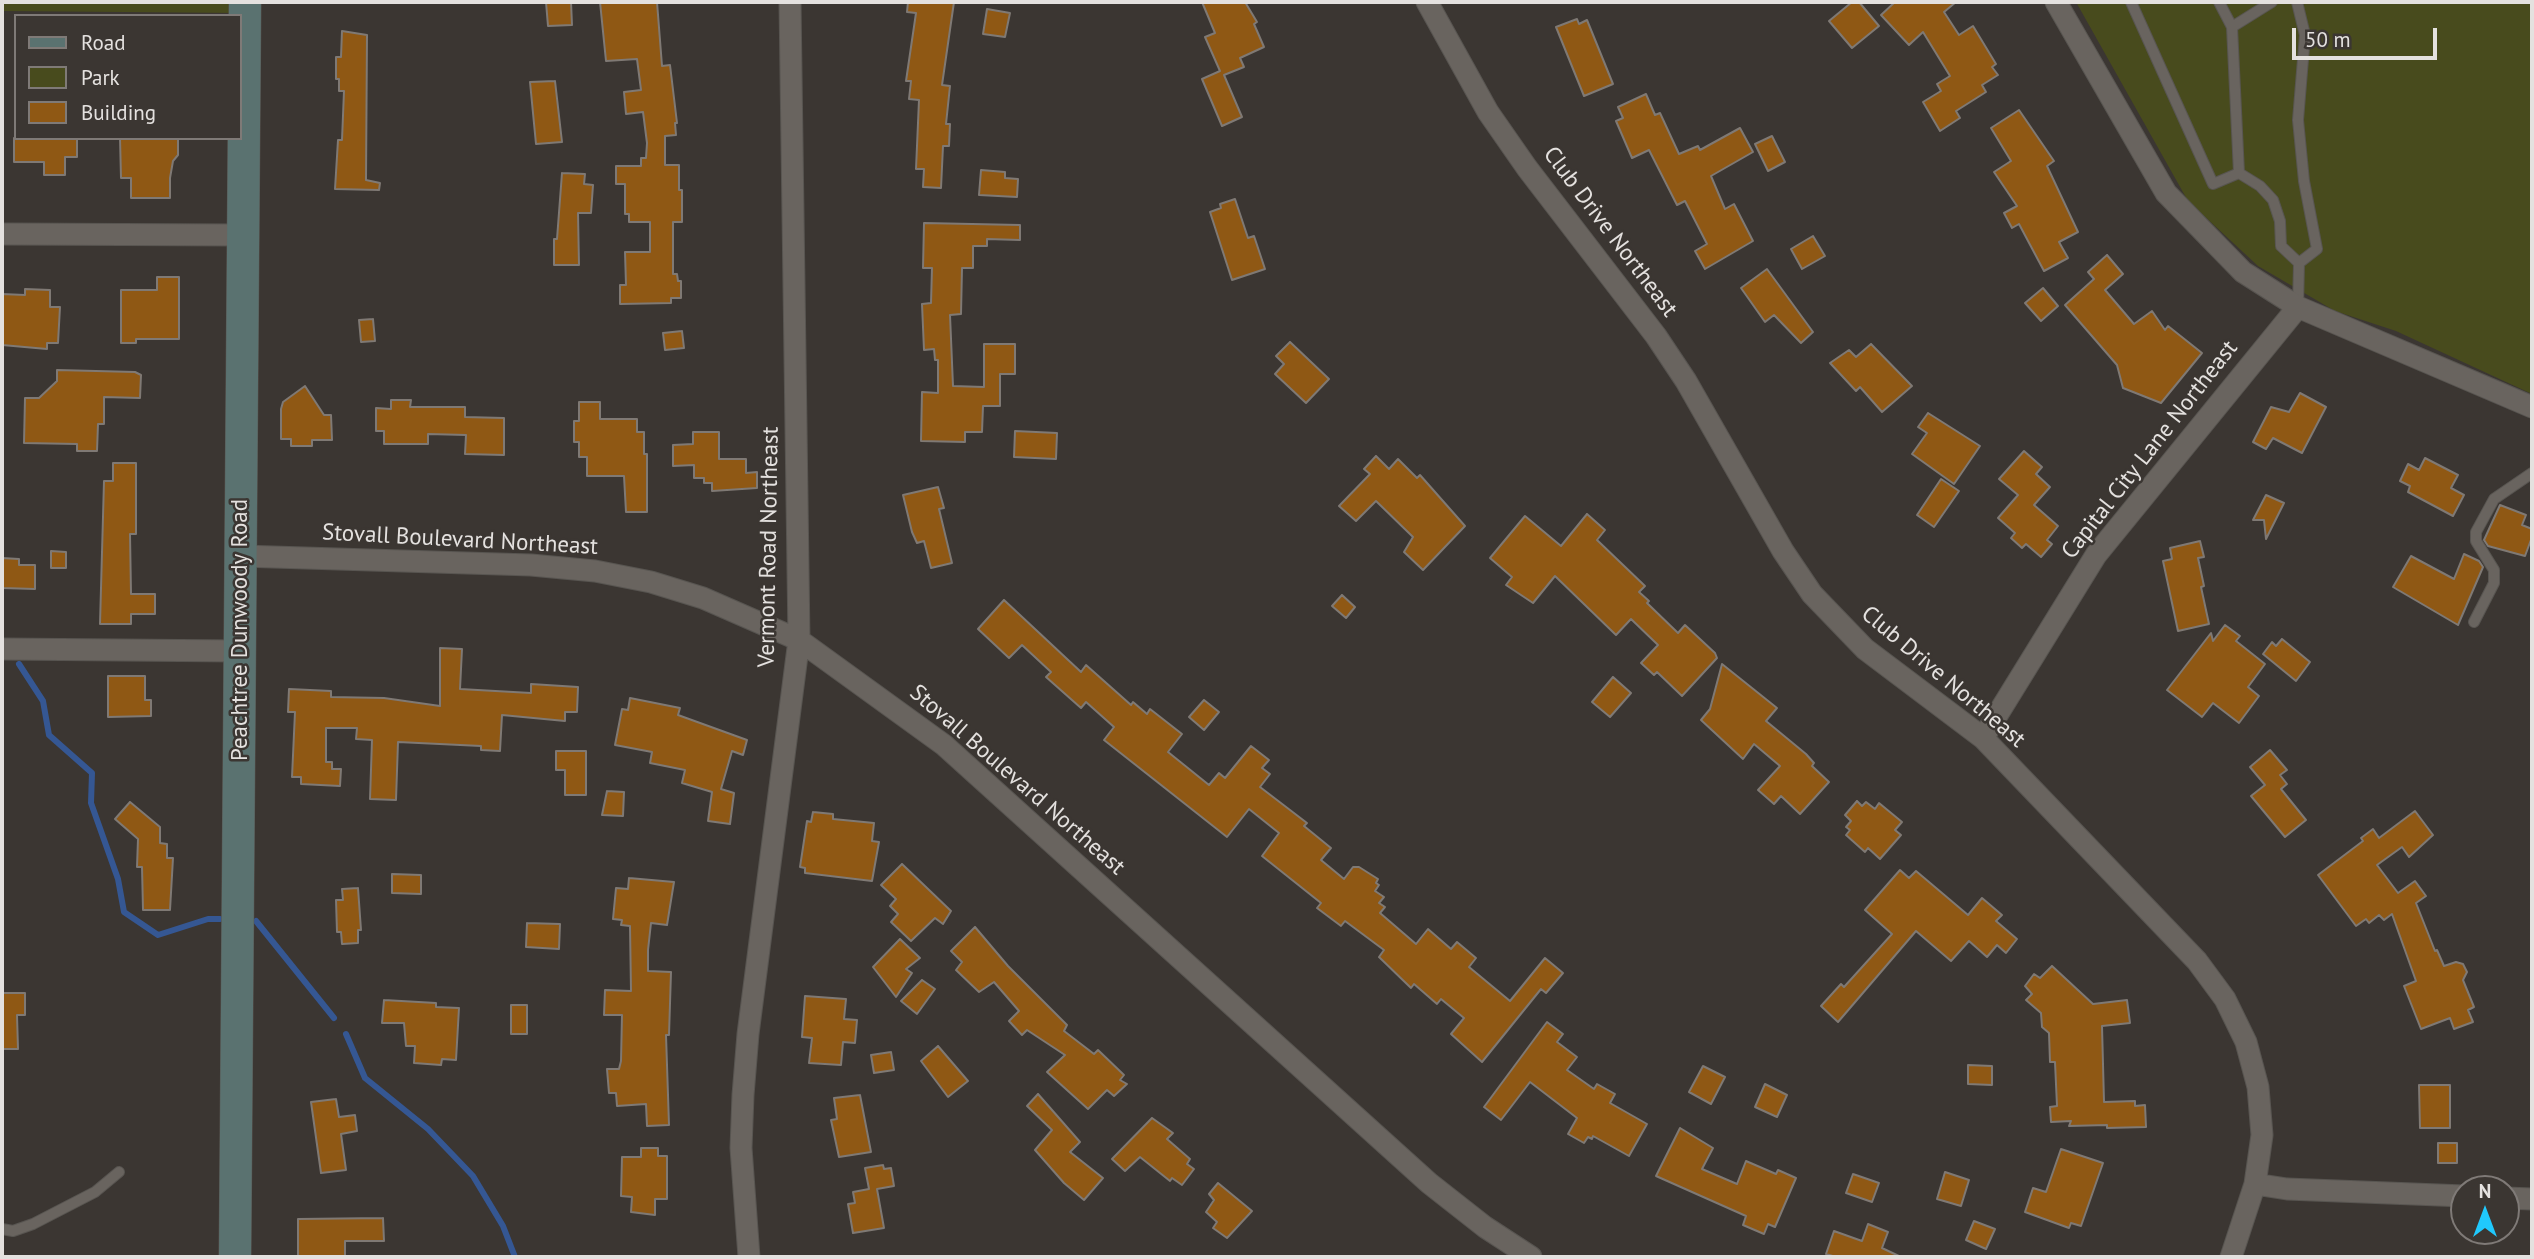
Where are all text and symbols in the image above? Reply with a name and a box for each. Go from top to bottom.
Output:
legend [14,14,242,140]
scale bar [2296,14,2441,58]
text: 50 m [2305,26,2351,53]
text: Road [81,29,125,56]
text: Park [81,64,120,91]
text: Building [81,99,156,126]
street label: Club Drive Northeast [1537,142,1683,322]
street label: Capital City Lane Northeast [2056,335,2244,565]
street label: Vermont Road Northeast [753,426,785,668]
street label: Peachtree Dunwoody Road [226,499,254,761]
street label: Stovall Boulevard Northeast [321,519,599,561]
street label: Club Drive Northeast [1855,600,2031,754]
street label: Stovall Boulevard Northeast [904,679,1130,881]
north arrow [2450,1175,2520,1245]
text: N [2479,1179,2491,1203]

